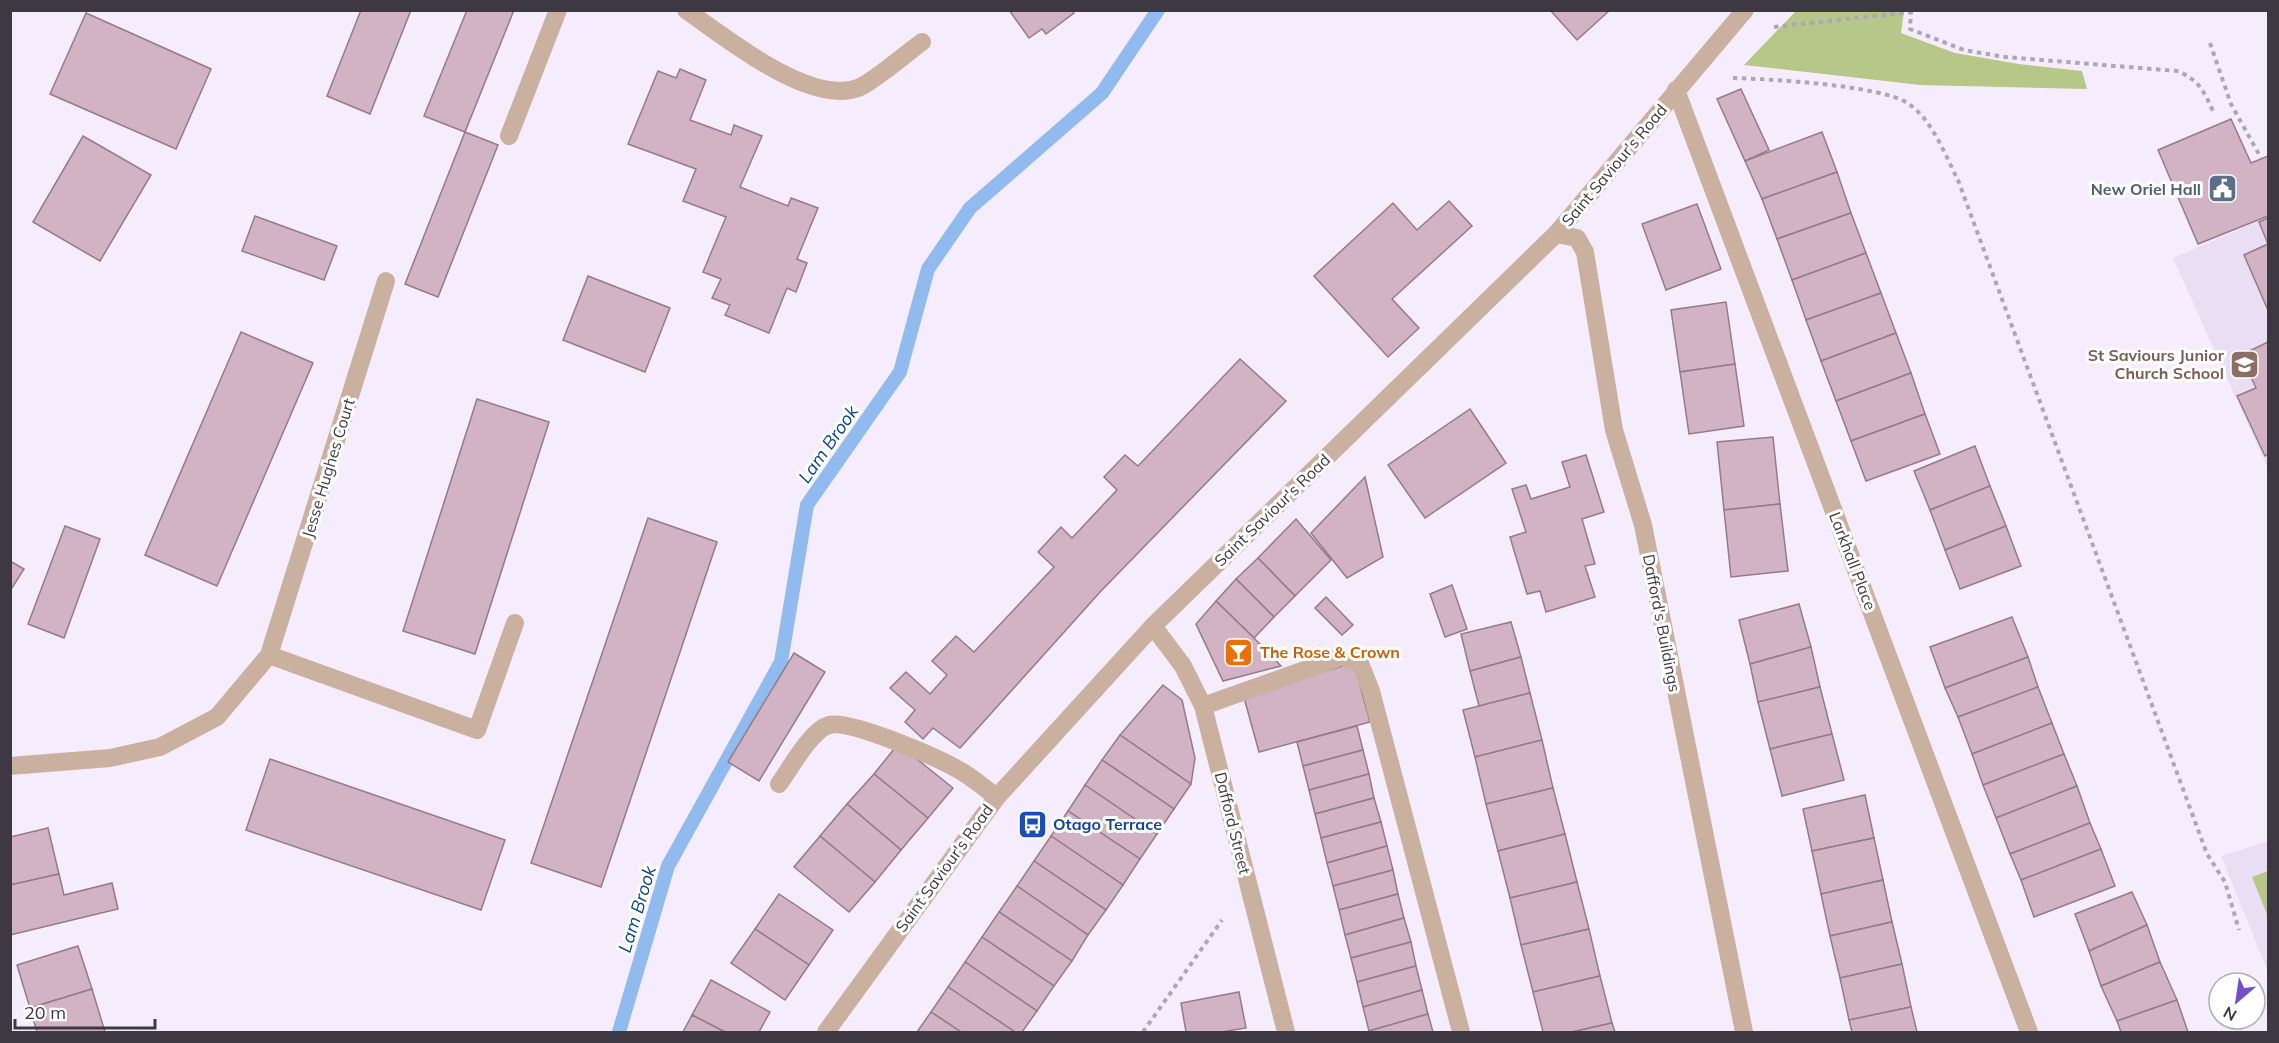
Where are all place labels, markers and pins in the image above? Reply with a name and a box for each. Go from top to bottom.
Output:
public building icon: New Oriel Hall [2206,173,2238,205]
place label: New Oriel Hall [2091,179,2201,199]
place label: St Saviours Junior Church School [2088,345,2225,383]
school or university icon: St Saviours Junior Church School [2229,348,2261,380]
bar icon: The Rose & Crown [1223,636,1255,668]
place label: The Rose & Crown [1260,642,1400,662]
bus stop icon: Otago Terrace [1016,808,1048,840]
place label: Otago Terrace [1053,814,1162,834]

